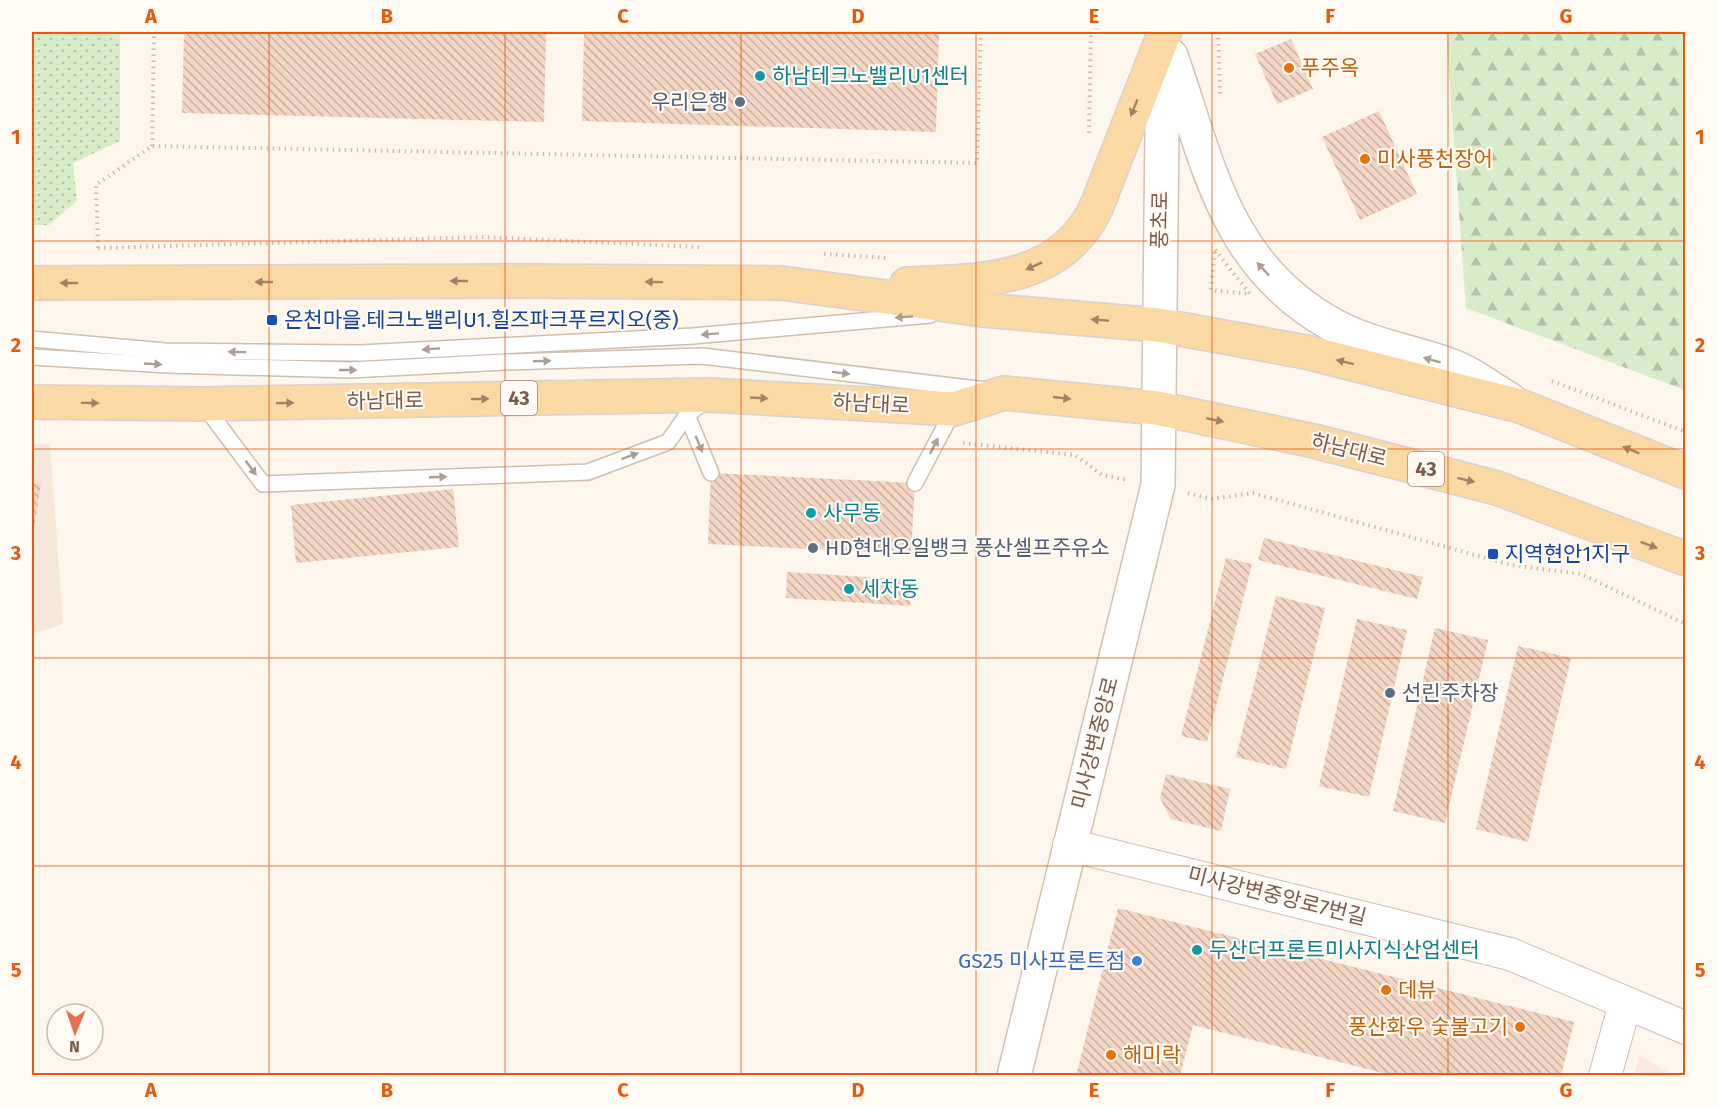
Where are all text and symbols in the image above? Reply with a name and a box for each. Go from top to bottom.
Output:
text: A [144,4,158,28]
text: B [381,4,393,28]
text: C [617,4,629,28]
text: D [851,4,865,28]
text: E [1089,4,1099,28]
text: F [1325,4,1335,28]
text: G [1560,4,1572,28]
place label: 푸주옥 [1301,55,1359,81]
marker: 푸주옥 [1282,61,1296,75]
place label: 하남테크노밸리U1센터 [772,63,969,89]
marker: 하남테크노밸리U1센터 [753,69,767,83]
place label: 우리은행 [651,89,728,115]
marker: 우리은행 [733,95,747,109]
one-way arrow [1129,99,1138,117]
text: 1 [11,125,21,149]
text: 1 [1695,125,1705,149]
place label: 미사풍천장어 [1377,146,1493,172]
marker: 미사풍천장어 [1358,152,1372,166]
street label: 풍초로 [1146,191,1174,249]
one-way arrow [1024,261,1042,271]
one-way arrow [1256,261,1270,276]
one-way arrow [449,276,468,286]
one-way arrow [254,277,273,287]
one-way arrow [644,277,663,287]
one-way arrow [59,278,78,288]
place label: 온천마을.테크노밸리U1.힐즈파크푸르지오(중) [284,307,678,333]
one-way arrow [895,312,914,322]
marker: 온천마을.테크노밸리U1.힐즈파크푸르지오(중) [265,313,279,327]
one-way arrow [1091,315,1110,325]
one-way arrow [700,329,719,339]
text: 2 [11,333,21,357]
text: 2 [1695,333,1705,357]
one-way arrow [422,344,441,354]
one-way arrow [227,347,246,357]
one-way arrow [1423,355,1441,364]
one-way arrow [533,356,552,365]
one-way arrow [1336,356,1354,366]
one-way arrow [143,360,162,369]
one-way arrow [338,365,357,375]
one-way arrow [832,368,851,378]
road number: 43 [501,381,537,415]
street label: 하남대로 [346,387,424,415]
street label: 하남대로 [832,389,910,419]
one-way arrow [749,393,768,402]
one-way arrow [470,394,489,404]
one-way arrow [1053,394,1072,403]
one-way arrow [80,398,99,408]
one-way arrow [275,398,294,408]
one-way arrow [1205,416,1224,425]
street label: 하남대로 [1308,428,1390,472]
one-way arrow [695,435,704,453]
one-way arrow [929,437,939,454]
one-way arrow [1622,445,1640,455]
one-way arrow [621,451,639,460]
road number: 43 [1408,452,1444,486]
one-way arrow [245,460,257,476]
one-way arrow [429,472,448,481]
one-way arrow [1456,475,1475,485]
place label: 사무동 [823,500,881,526]
marker: 사무동 [804,506,818,520]
place label: HD현대오일뱅크 풍산셀프주유소 [825,535,1110,561]
one-way arrow [1640,540,1658,550]
text: 3 [10,541,21,565]
marker: HD현대오일뱅크 풍산셀프주유소 [806,541,820,555]
place label: 지역현안1지구 [1505,541,1630,567]
text: 3 [1694,541,1705,565]
marker: 지역현안1지구 [1486,547,1500,561]
place label: 세차동 [861,576,919,602]
marker: 세차동 [842,582,856,596]
street label: 미사강변중앙로 [1066,674,1124,812]
place label: 선린주차장 [1402,680,1499,706]
marker: 선린주차장 [1383,686,1397,700]
text: 4 [10,750,22,774]
text: 4 [1694,750,1706,774]
street label: 미사강변중앙로7번길 [1185,861,1369,931]
place label: 두산더프론트미사지식산업센터 [1209,937,1479,963]
marker: 두산더프론트미사지식산업센터 [1190,943,1204,957]
place label: GS25 미사프론트점 [958,948,1125,974]
marker: GS25 미사프론트점 [1130,954,1144,968]
text: 5 [11,958,22,982]
text: 5 [1695,958,1706,982]
place label: 데뷰 [1398,977,1437,1003]
marker: 데뷰 [1379,983,1393,997]
north arrow [45,1002,105,1062]
place label: 풍산화우 숯불고기 [1348,1014,1508,1040]
marker: 풍산화우 숯불고기 [1513,1020,1527,1034]
text: N [69,1037,80,1056]
place label: 해미락 [1123,1042,1181,1068]
marker: 해미락 [1104,1048,1118,1062]
text: A [144,1078,158,1102]
text: B [381,1078,393,1102]
text: C [617,1078,629,1102]
text: D [851,1078,865,1102]
text: E [1089,1078,1099,1102]
text: F [1325,1078,1335,1102]
text: G [1560,1078,1572,1102]

